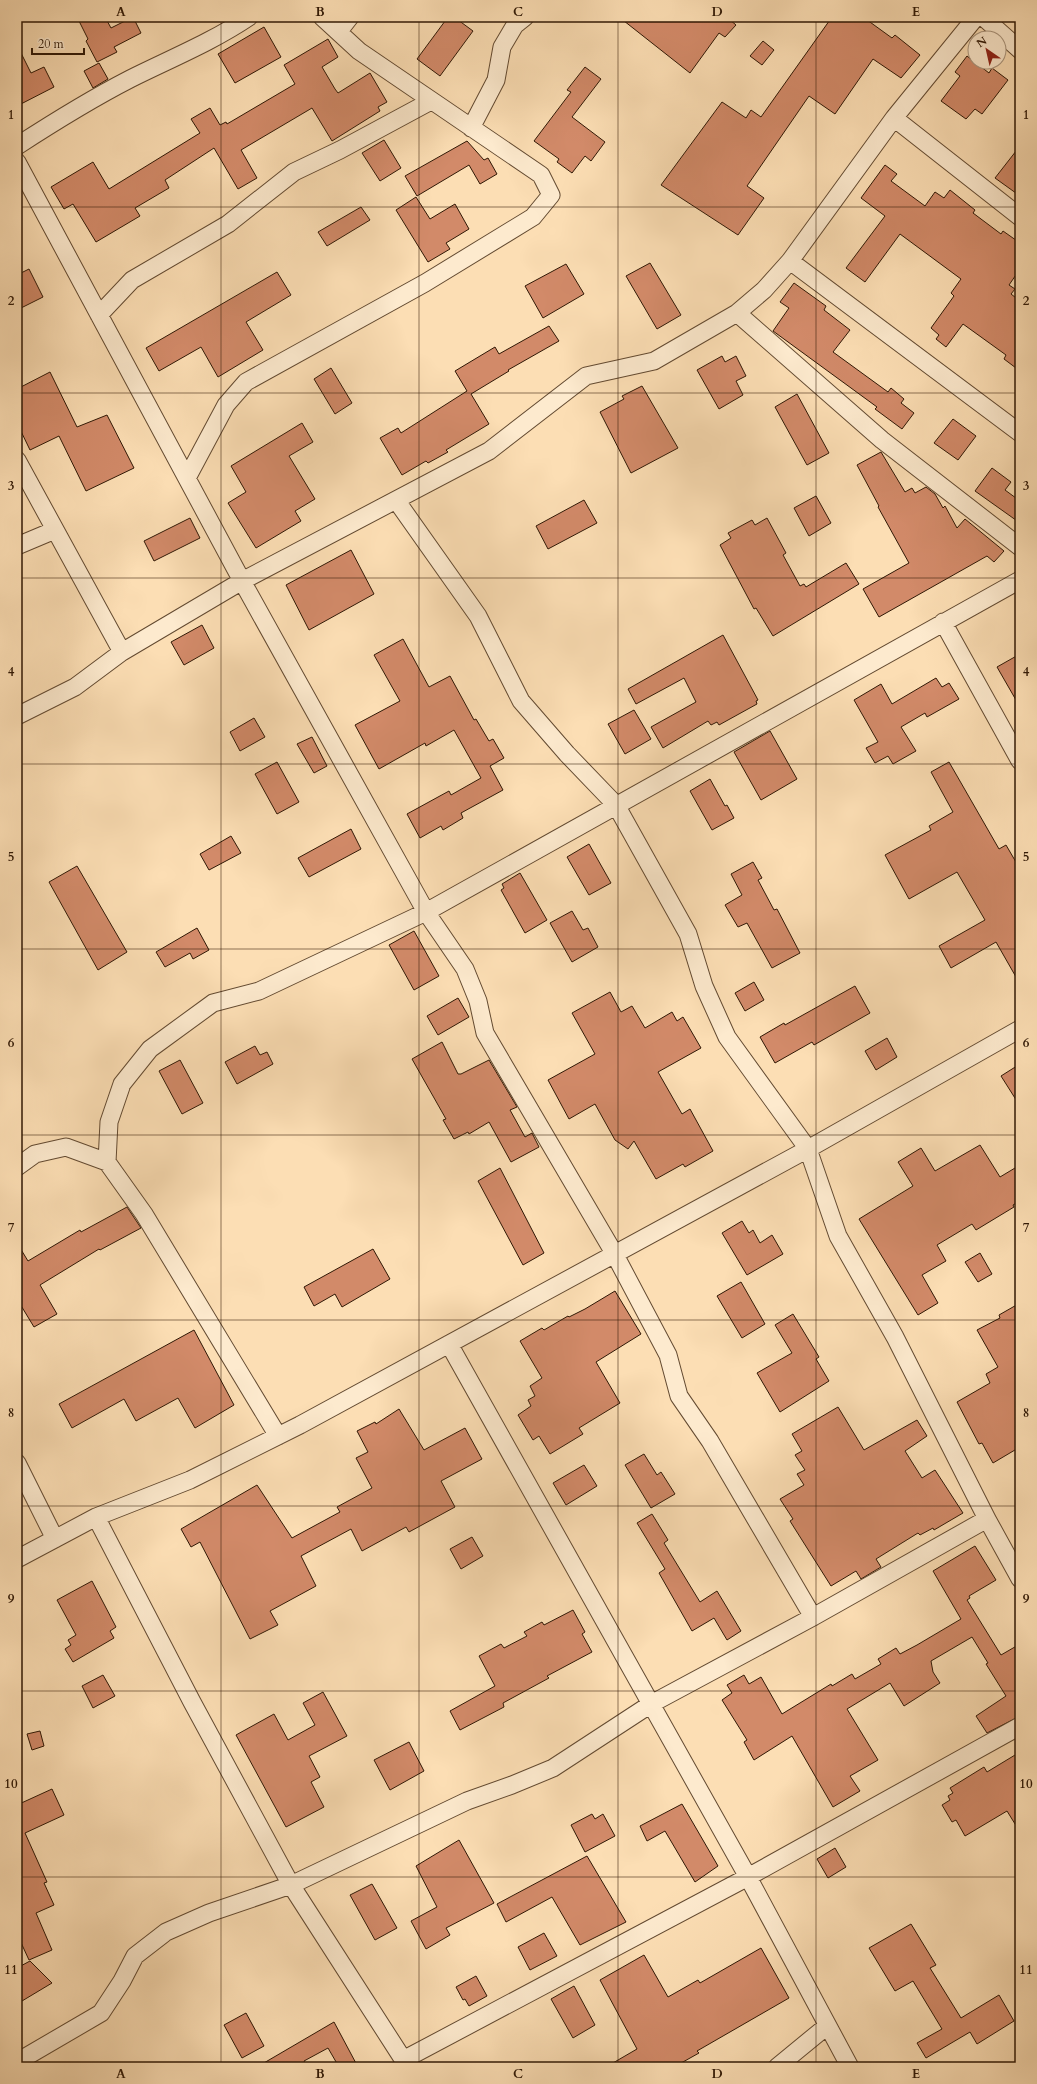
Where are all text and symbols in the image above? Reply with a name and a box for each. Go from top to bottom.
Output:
text: A [116,3,126,21]
text: B [315,3,325,21]
text: C [513,3,523,21]
text: D [711,3,723,21]
text: E [912,3,920,21]
scale bar [32,30,84,56]
north arrow [967,30,1007,70]
text: N [974,33,990,51]
text: 20 m [38,36,65,52]
text: 1 [8,106,14,124]
text: 1 [1023,106,1029,124]
text: 2 [8,292,15,310]
text: 2 [1023,292,1030,310]
text: 3 [8,477,15,495]
text: 3 [1023,477,1030,495]
text: 4 [8,663,15,681]
text: 4 [1023,663,1030,681]
text: 5 [8,848,14,866]
text: 5 [1023,848,1029,866]
text: 6 [8,1034,15,1052]
text: 6 [1023,1034,1030,1052]
text: 7 [8,1219,15,1237]
text: 7 [1023,1219,1030,1237]
text: 8 [8,1404,14,1422]
text: 8 [1023,1404,1029,1422]
text: 9 [8,1590,15,1608]
text: 9 [1023,1590,1030,1608]
text: 10 [4,1775,18,1793]
text: 10 [1019,1775,1033,1793]
text: 11 [4,1961,18,1979]
text: 11 [1019,1961,1033,1979]
text: A [116,2065,126,2083]
text: B [315,2065,325,2083]
text: C [513,2065,523,2083]
text: D [711,2065,723,2083]
text: E [912,2065,920,2083]

